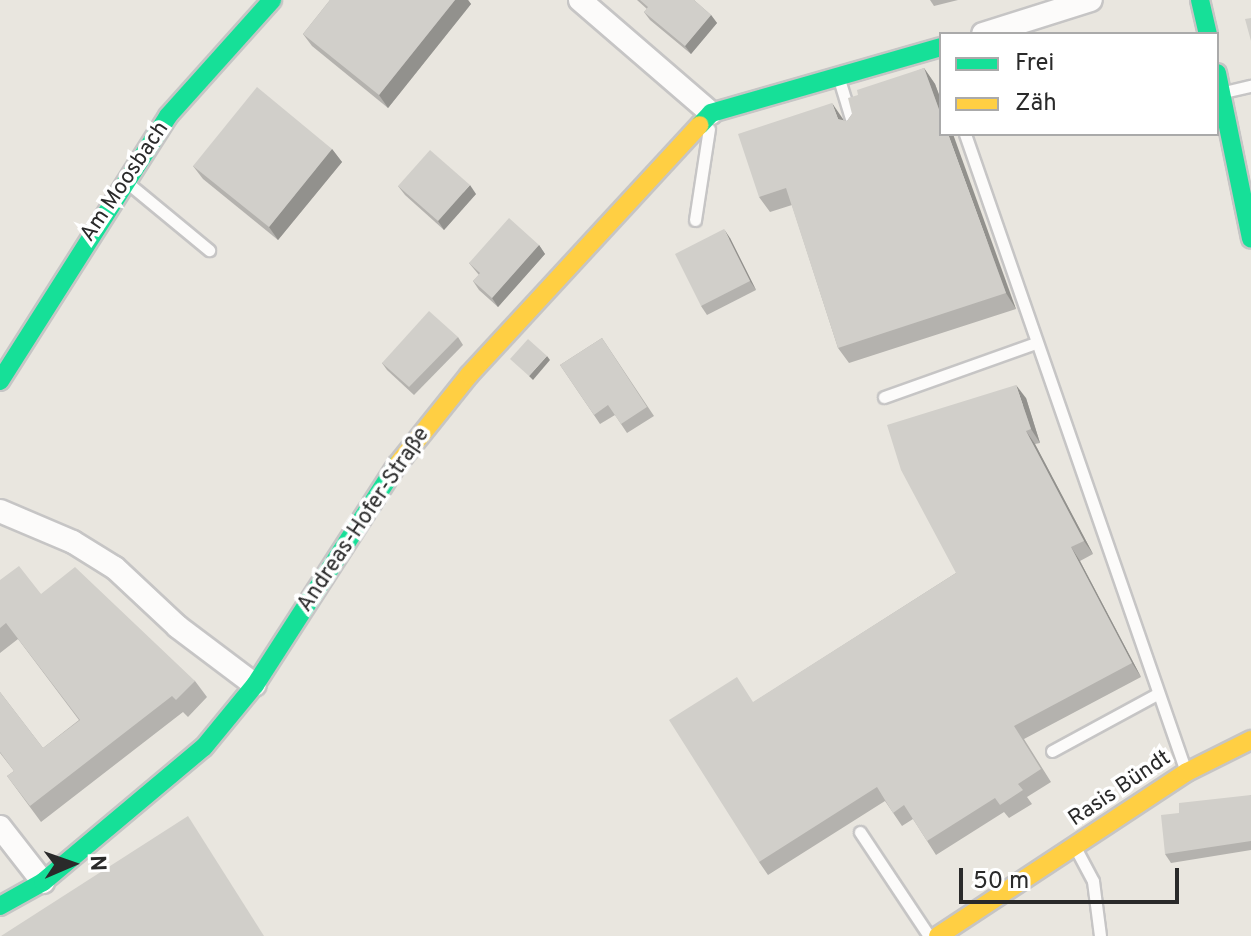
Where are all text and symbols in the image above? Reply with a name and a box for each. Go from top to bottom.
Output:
legend [939,32,1219,136]
text: Frei [1015,49,1054,79]
text: Zäh [1015,89,1057,119]
street label: Am Moosbach [75,117,175,247]
street label: Andreas-Hofer-Straße [292,423,436,617]
street label: Rasis Bündt [1064,745,1176,833]
north arrow [32,824,112,904]
scale bar [963,852,1183,902]
text: N [83,855,110,872]
text: 50 m [973,867,1029,897]

